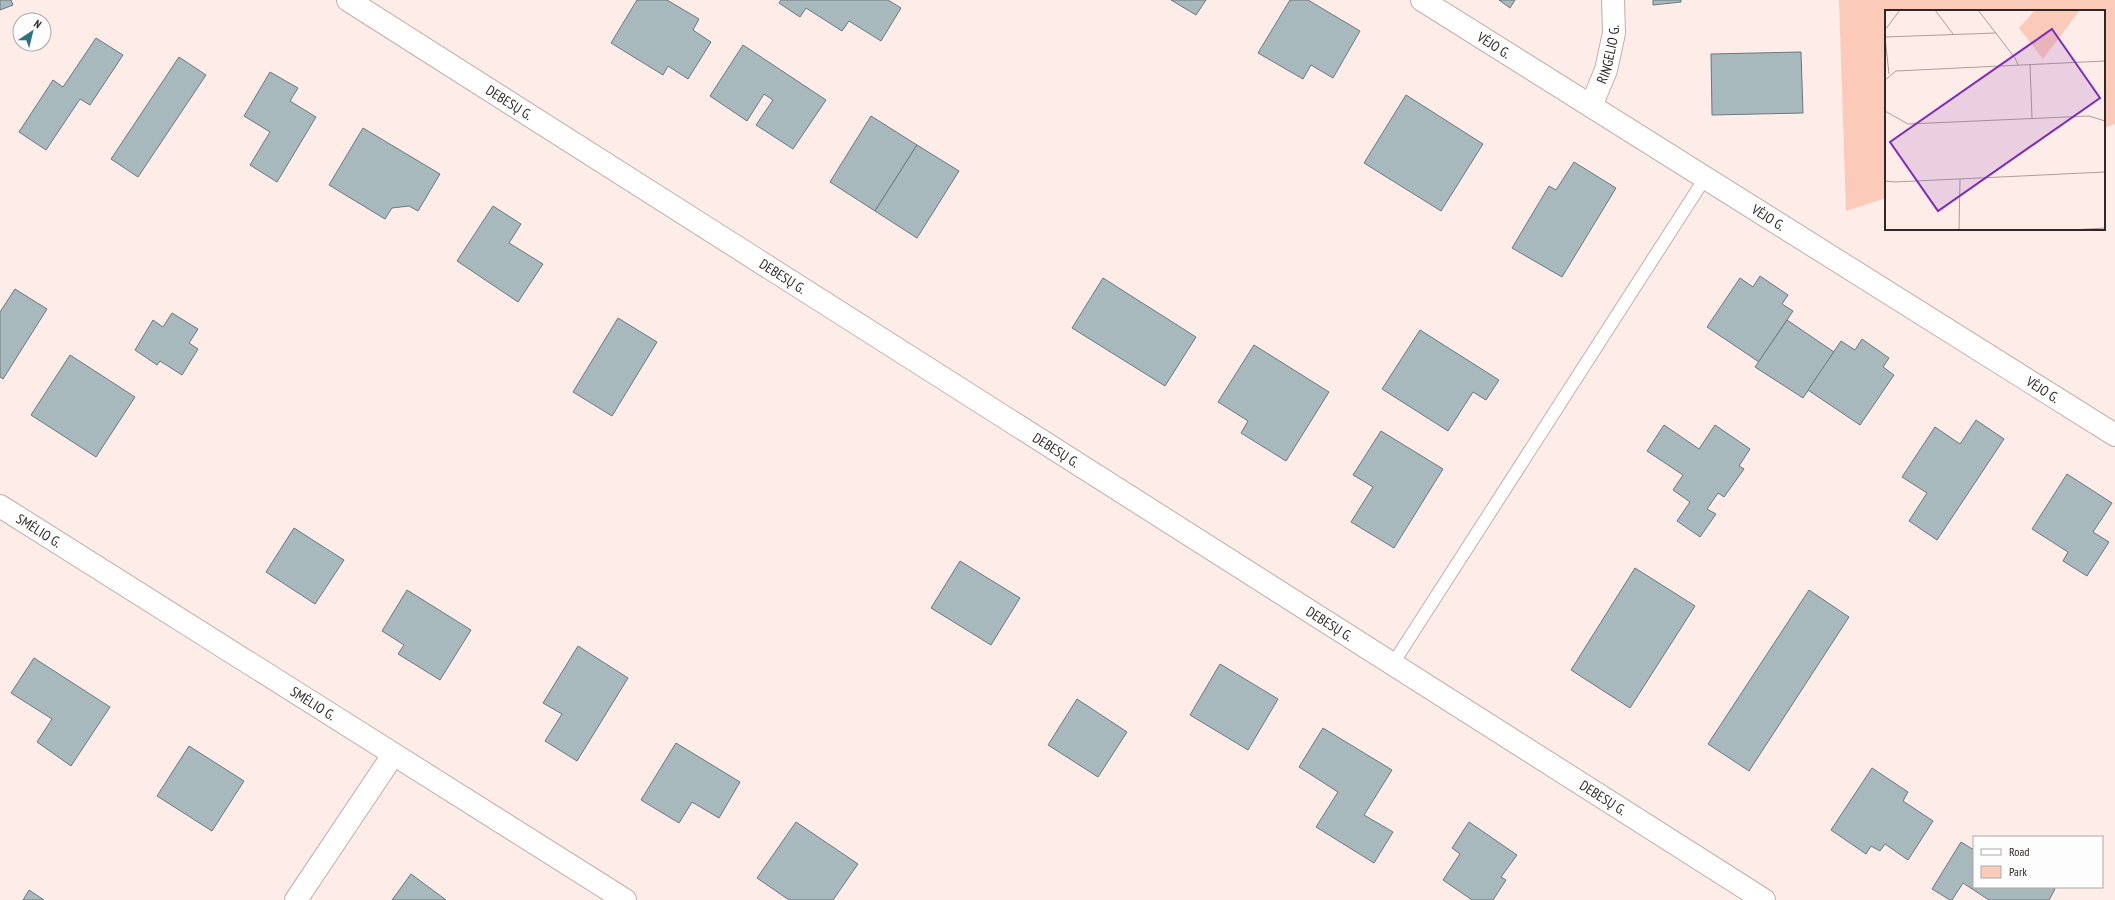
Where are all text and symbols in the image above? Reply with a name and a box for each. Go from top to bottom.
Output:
inset map [1885,10,2105,230]
north arrow [12,12,52,52]
text: N [31,16,44,31]
street label: RINGELIO G. [1592,25,1623,86]
street label: VĖJO G. [1473,27,1514,62]
street label: DEBESŲ G. [483,81,536,124]
street label: VĖJO G. [1748,200,1788,235]
street label: DEBESŲ G. [756,255,809,298]
street label: VĖJO G. [2022,372,2063,407]
street label: DEBESŲ G. [1029,429,1083,472]
street label: SMĖLIO G. [13,510,65,551]
street label: DEBESŲ G. [1303,602,1356,645]
street label: SMĖLIO G. [287,682,339,724]
street label: DEBESŲ G. [1576,776,1630,819]
legend [1973,836,2103,888]
text: Road [2009,844,2029,859]
text: Park [2009,864,2027,879]

